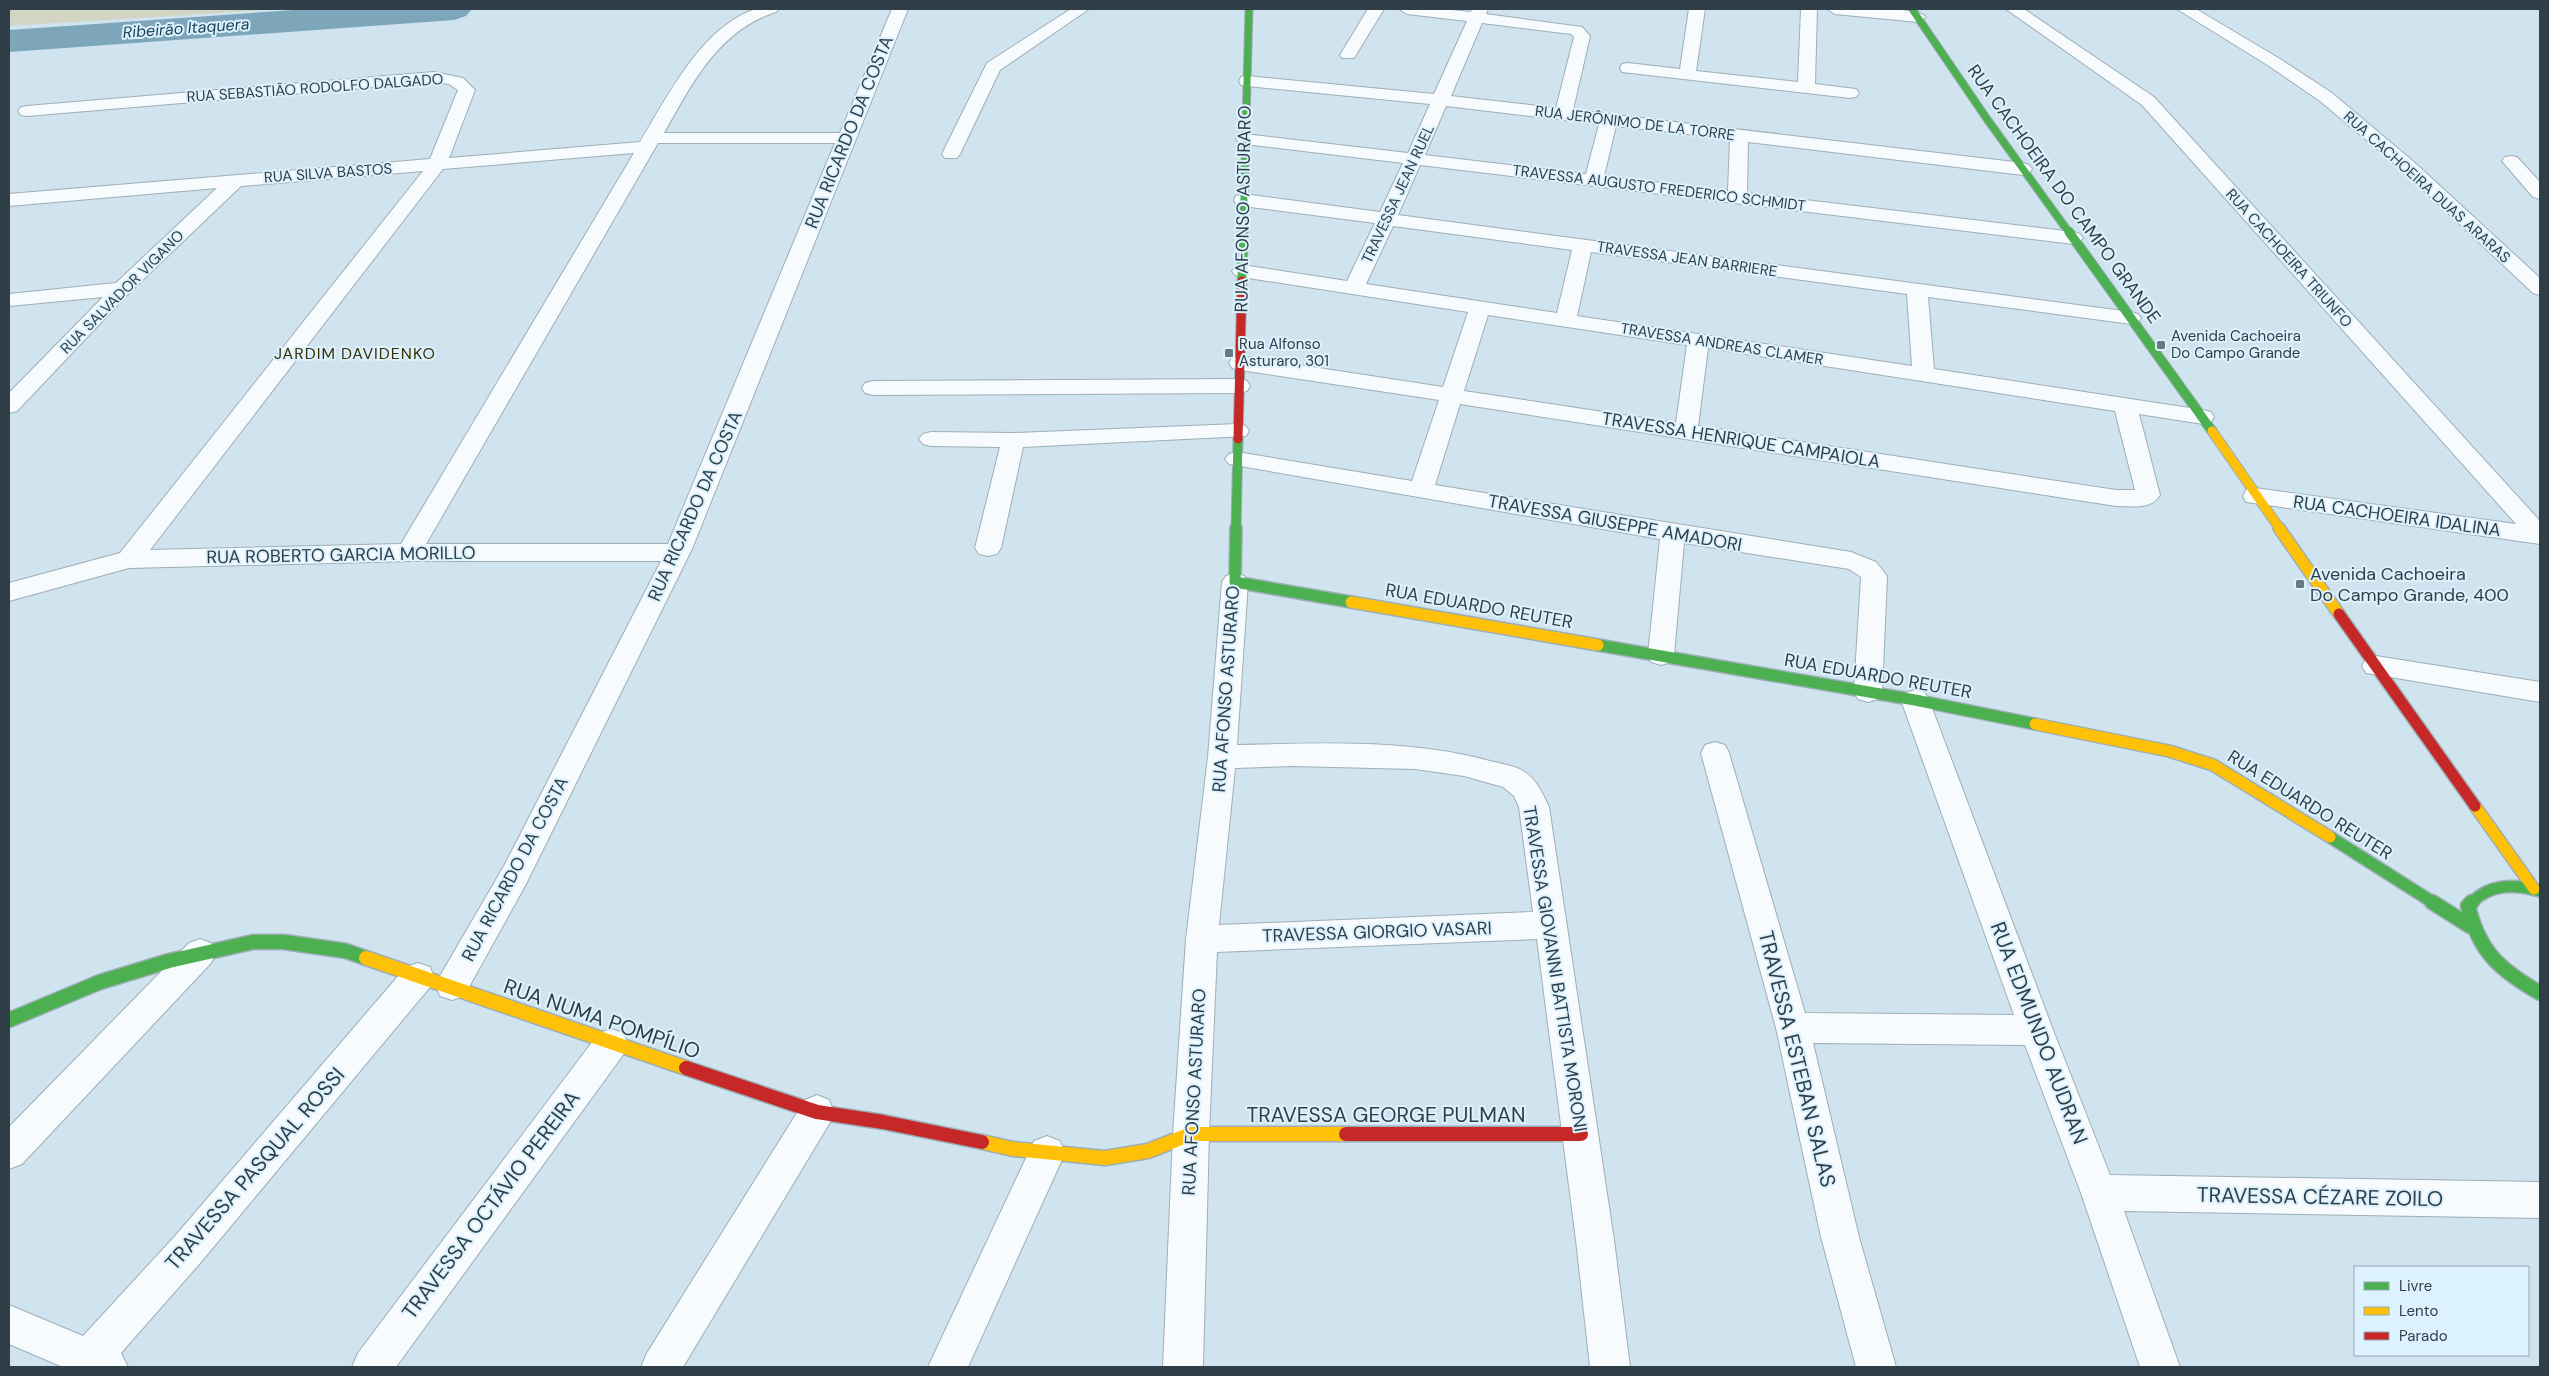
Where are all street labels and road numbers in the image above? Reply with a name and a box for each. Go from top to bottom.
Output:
street label: RUA RICARDO DA COSTA [799,32,899,232]
street label: RUA CACHOEIRA DO CAMPO GRANDE [1962,60,2166,328]
street label: RUA SEBASTIÃO RODOLFO DALGADO [186,69,444,107]
street label: RUA JERÔNIMO DE LA TORRE [1534,101,1736,145]
street label: RUA AFONSO ASTURARO [1229,105,1257,313]
street label: RUA CACHOEIRA DUAS ARARAS [2339,107,2515,268]
street label: TRAVESSA JEAN RUEL [1357,121,1439,267]
street label: RUA SILVA BASTOS [263,159,393,187]
street label: TRAVESSA AUGUSTO FREDERICO SCHMIDT [1511,160,1807,216]
street label: RUA CACHOEIRA TRIUNFO [2221,184,2357,332]
street label: RUA SALVADOR VIGANO [56,226,188,358]
street label: TRAVESSA JEAN BARRIERE [1595,236,1779,282]
street label: TRAVESSA ANDREAS CLAMER [1619,318,1825,370]
street label: TRAVESSA HENRIQUE CAMPAIOLA [1600,406,1882,474]
street label: RUA RICARDO DA COSTA [642,407,748,605]
street label: TRAVESSA GIUSEPPE AMADORI [1486,489,1744,557]
street label: RUA CACHOEIRA IDALINA [2292,490,2502,542]
street label: RUA ROBERTO GARCIA MORILLO [206,541,476,569]
street label: RUA EDUARDO REUTER [1383,578,1575,634]
street label: RUA AFONSO ASTURARO [1207,585,1245,793]
street label: RUA EDUARDO REUTER [1782,648,1974,704]
street label: RUA EDUARDO REUTER [2223,745,2397,865]
street label: RUA RICARDO DA COSTA [456,772,574,965]
street label: TRAVESSA GIOVANNI BATTISTA MORONI [1517,804,1593,1134]
street label: TRAVESSA GIORGIO VASARI [1262,916,1492,948]
street label: RUA EDMUNDO AUDRAN [1984,918,2094,1148]
street label: TRAVESSA ESTEBAN SALAS [1752,928,1842,1190]
street label: RUA NUMA POMPÍLIO [500,972,704,1066]
street label: RUA AFONSO ASTURARO [1177,988,1211,1196]
street label: TRAVESSA PASQUAL ROSSI [159,1062,351,1276]
street label: TRAVESSA OCTÁVIO PEREIRA [396,1085,586,1325]
street label: TRAVESSA GEORGE PULMAN [1247,1101,1525,1129]
street label: TRAVESSA CÉZARE ZOILO [2197,1181,2443,1213]

